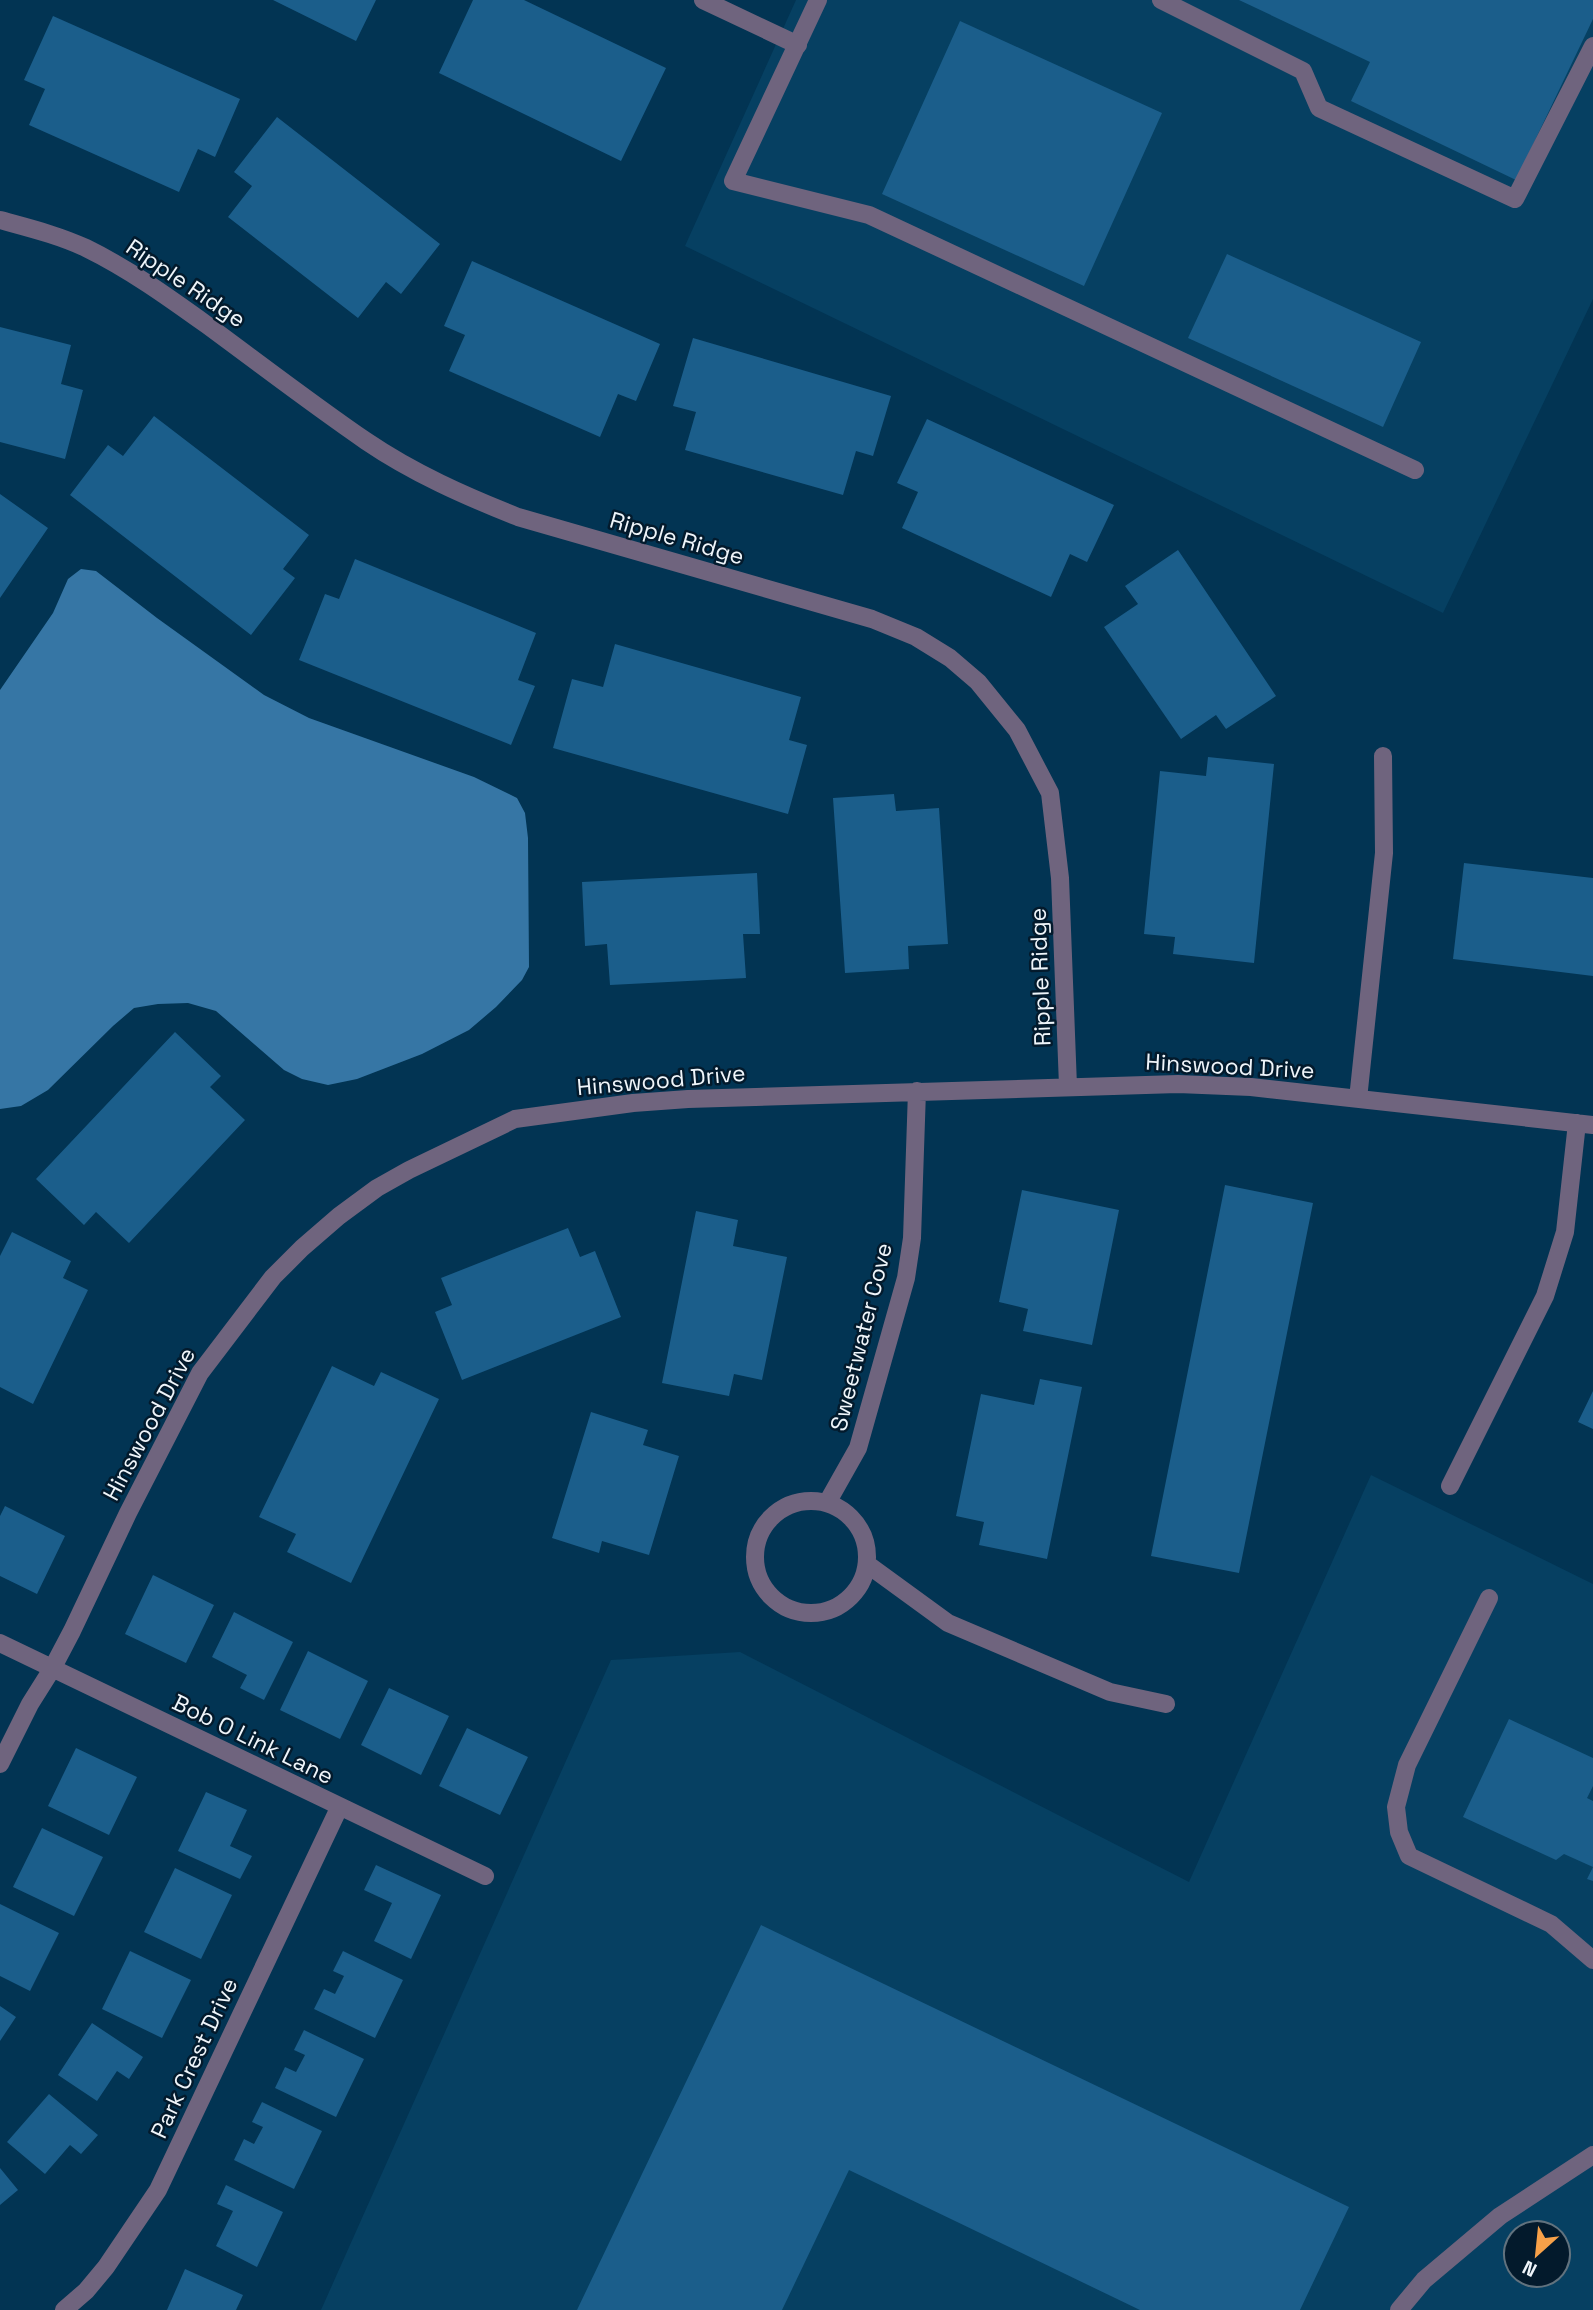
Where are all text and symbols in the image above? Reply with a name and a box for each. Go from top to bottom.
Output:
street label: Ripple Ridge [120,232,252,334]
street label: Ripple Ridge [606,505,748,571]
street label: Ripple Ridge [1023,907,1057,1047]
street label: Hinswood Drive [1145,1047,1315,1085]
street label: Hinswood Drive [575,1058,747,1102]
street label: Sweetwater Cove [823,1240,899,1434]
street label: Hinswood Drive [96,1342,202,1506]
street label: Bob O Link Lane [168,1687,338,1791]
street label: Park Crest Drive [144,1973,244,2143]
north arrow [1502,2219,1572,2289]
text: N [1518,2255,1541,2283]

